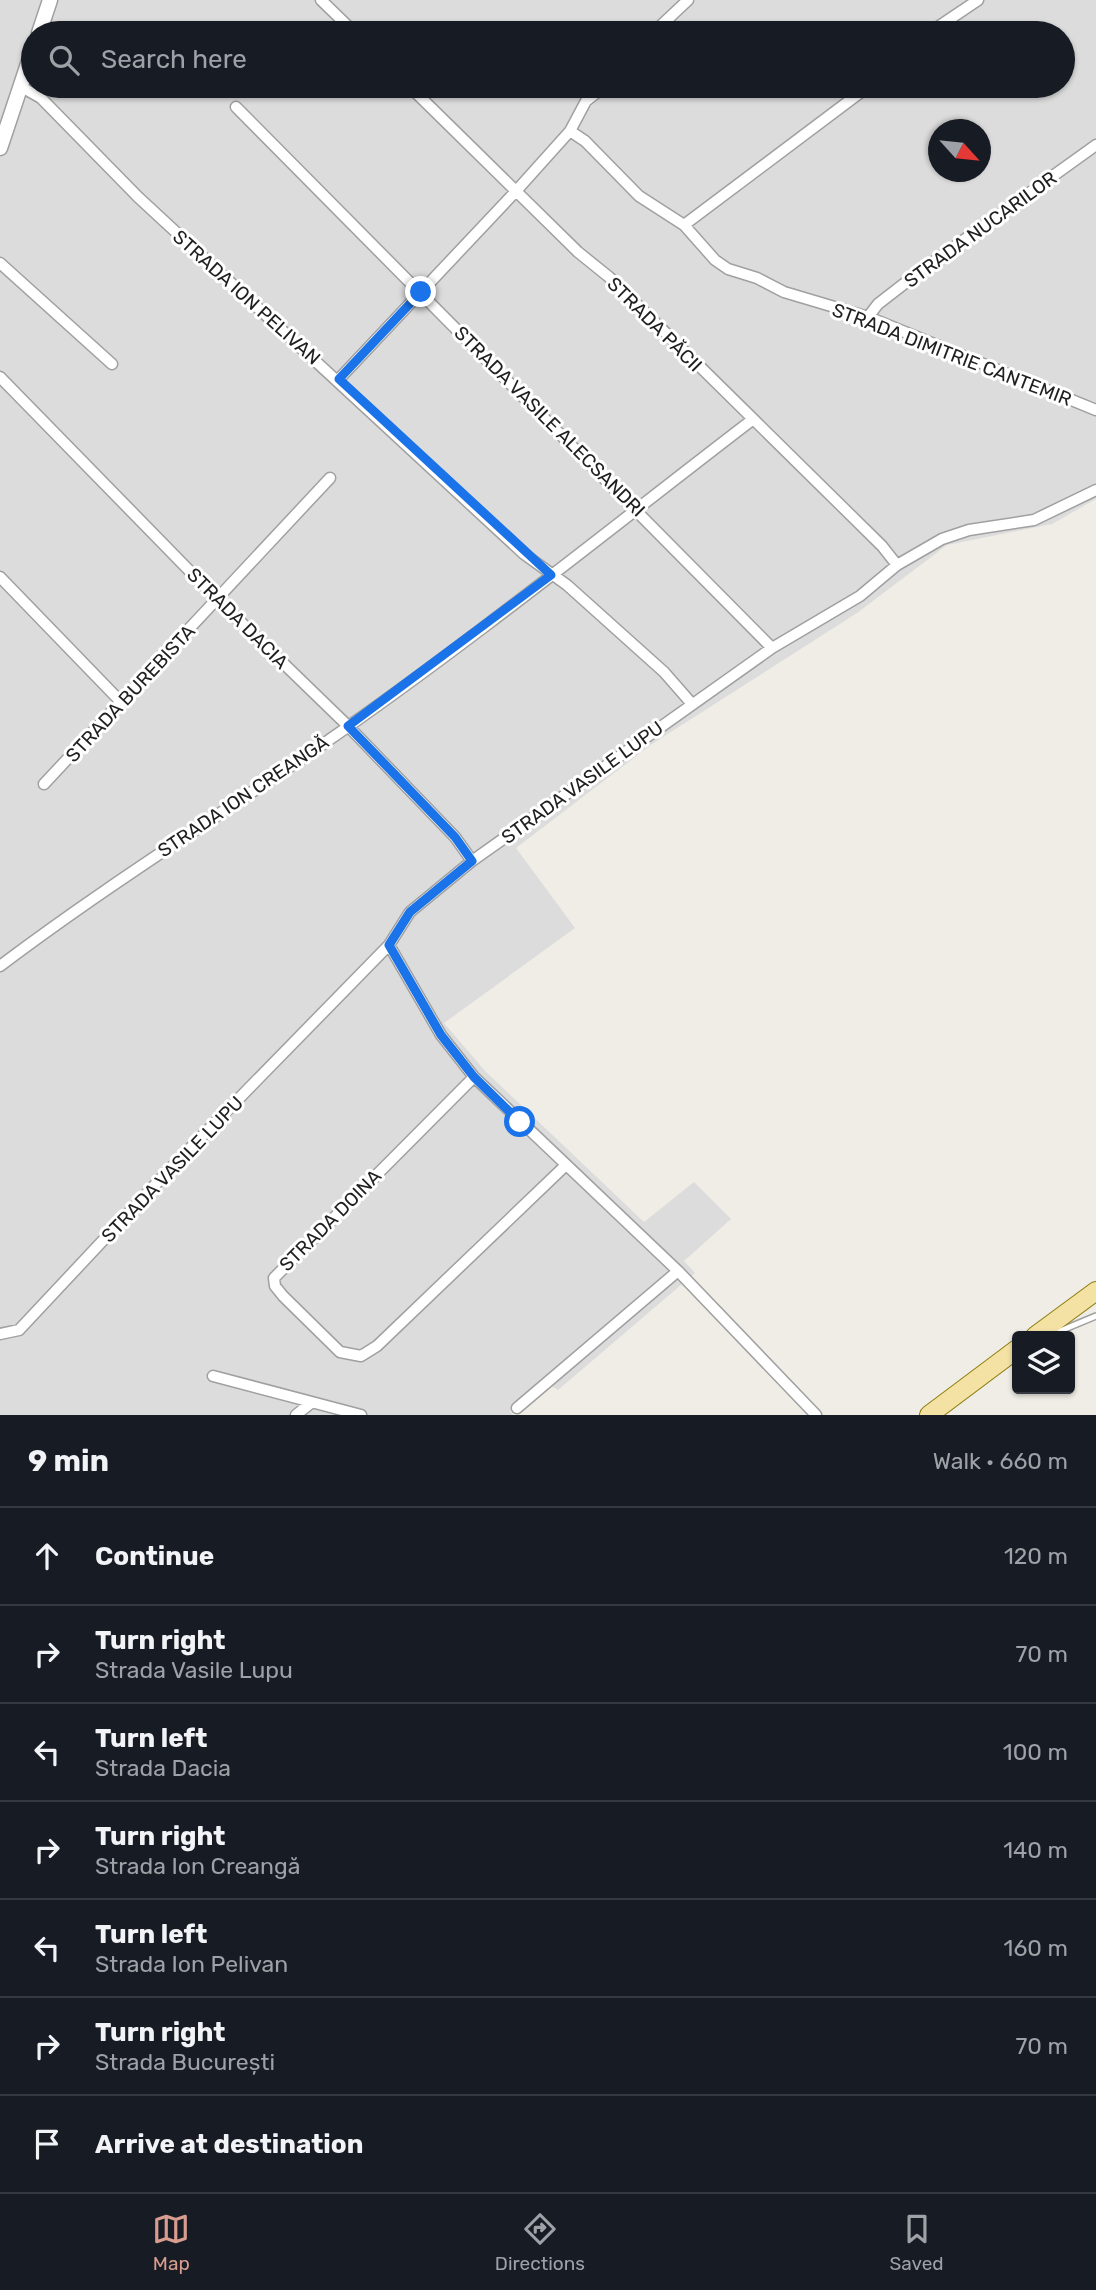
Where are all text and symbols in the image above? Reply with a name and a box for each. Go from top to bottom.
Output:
search box [21,21,1075,98]
icon: search [45,41,83,79]
text: Search here [101,44,247,75]
north arrow [928,119,991,182]
street label: STRADA NUCARILOR [900,166,1061,292]
street label: STRADA ION PELIVAN [168,225,325,370]
street label: STRADA PĂCII [602,272,707,377]
route end [405,276,436,307]
street label: STRADA DIMITRIE CANTEMIR [829,298,1075,411]
street label: STRADA VASILE ALECSANDRI [450,321,650,521]
street label: STRADA DACIA [182,563,293,674]
street label: STRADA BUREBISTA [61,620,200,767]
street label: STRADA VASILE LUPU [497,716,668,849]
street label: STRADA ION CREANGĂ [153,730,333,862]
street label: STRADA VASILE LUPU [97,1092,248,1247]
route start [504,1106,535,1137]
street label: STRADA DOINA [275,1164,386,1276]
map controls [1012,1331,1075,1394]
button: layers [1012,1331,1075,1394]
text: 9 min [28,1443,109,1479]
text: Walk · 660 m [933,1447,1068,1475]
icon: ahead [28,1537,66,1575]
text: Continue [95,1541,214,1572]
text: 120 m [1004,1542,1068,1570]
text: Turn right [95,1625,225,1656]
icon: right [28,1635,66,1673]
text: 70 m [1016,1640,1068,1668]
text: Strada Vasile Lupu [95,1656,293,1684]
text: Turn left [95,1723,207,1754]
icon: left [28,1733,66,1771]
text: 100 m [1003,1738,1068,1766]
text: Strada Dacia [95,1754,231,1782]
text: Turn right [95,1821,225,1852]
icon: right [28,1831,66,1869]
text: 140 m [1003,1836,1068,1864]
text: Strada Ion Creangă [95,1852,300,1880]
text: Turn left [95,1919,207,1950]
icon: left [28,1929,66,1967]
text: 160 m [1004,1934,1068,1962]
text: Strada Ion Pelivan [95,1950,288,1978]
text: Turn right [95,2017,225,2048]
icon: right [28,2027,66,2065]
text: 70 m [1016,2032,1068,2060]
text: Strada București [95,2048,275,2076]
icon: arrive [28,2125,66,2163]
text: Arrive at destination [95,2129,363,2160]
tab: Map [152,2210,190,2275]
tab: Directions [495,2210,585,2275]
tab: Saved [889,2210,944,2275]

